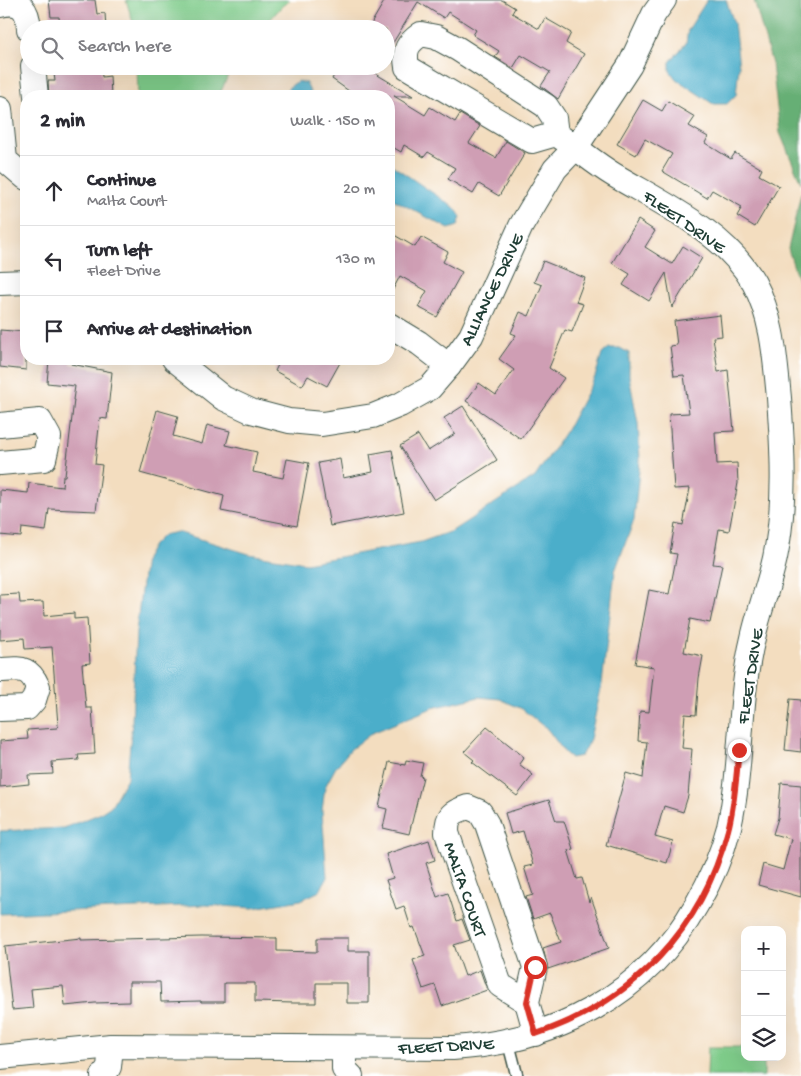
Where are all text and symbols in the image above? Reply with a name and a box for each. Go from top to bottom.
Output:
search box [20,20,395,75]
icon: search [38,34,66,62]
text: Search here [78,36,172,59]
text: 2 min [40,110,85,135]
text: Walk · 150 m [290,113,375,132]
text: Continue [87,170,156,193]
icon: ahead [40,177,68,205]
text: 20 m [343,181,375,200]
street label: FLEET DRIVE [637,186,730,260]
text: Malta Court [87,193,166,212]
street label: ALLIANCE DRIVE [457,230,530,350]
text: Turn left [87,240,151,263]
icon: left [40,247,68,275]
text: 130 m [336,251,375,270]
text: Fleet Drive [87,263,160,282]
icon: arrive [40,317,68,345]
text: Arrive at destination [87,319,251,342]
street label: FLEET DRIVE [733,626,769,727]
route end [728,739,751,762]
street label: MALTA COURT [438,840,490,941]
map controls [741,926,786,1061]
button: + [741,926,786,971]
route start [524,956,547,979]
button: − [741,971,786,1016]
button: layers [741,1016,786,1061]
street label: FLEET DRIVE [397,1034,495,1061]

